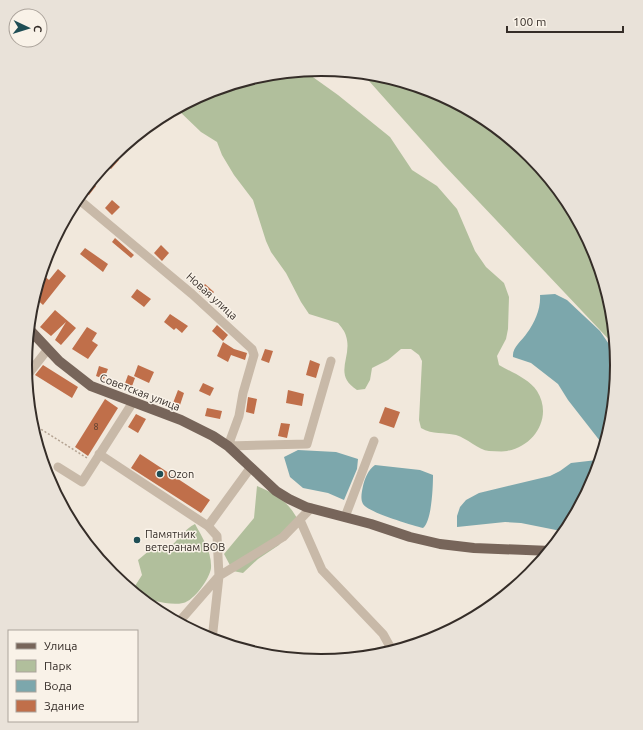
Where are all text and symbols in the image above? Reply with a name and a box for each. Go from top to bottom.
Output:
north arrow [8,8,48,48]
scale bar [507,8,623,34]
text: 100 m [513,15,546,28]
text: С [32,25,44,33]
street label: Новая улица [184,270,240,322]
street label: Советская улица [98,371,182,413]
house number: 8 [93,422,99,432]
place label: Ozon [168,468,194,480]
marker: Ozon [155,469,165,479]
place label: Памятник ветеранам ВОВ [145,528,225,553]
marker: Памятник ветеранам ВОВ [132,535,142,545]
legend [8,630,138,722]
text: Улица [44,639,77,652]
text: Парк [44,659,72,672]
text: Вода [44,679,72,692]
text: Здание [44,699,85,712]

